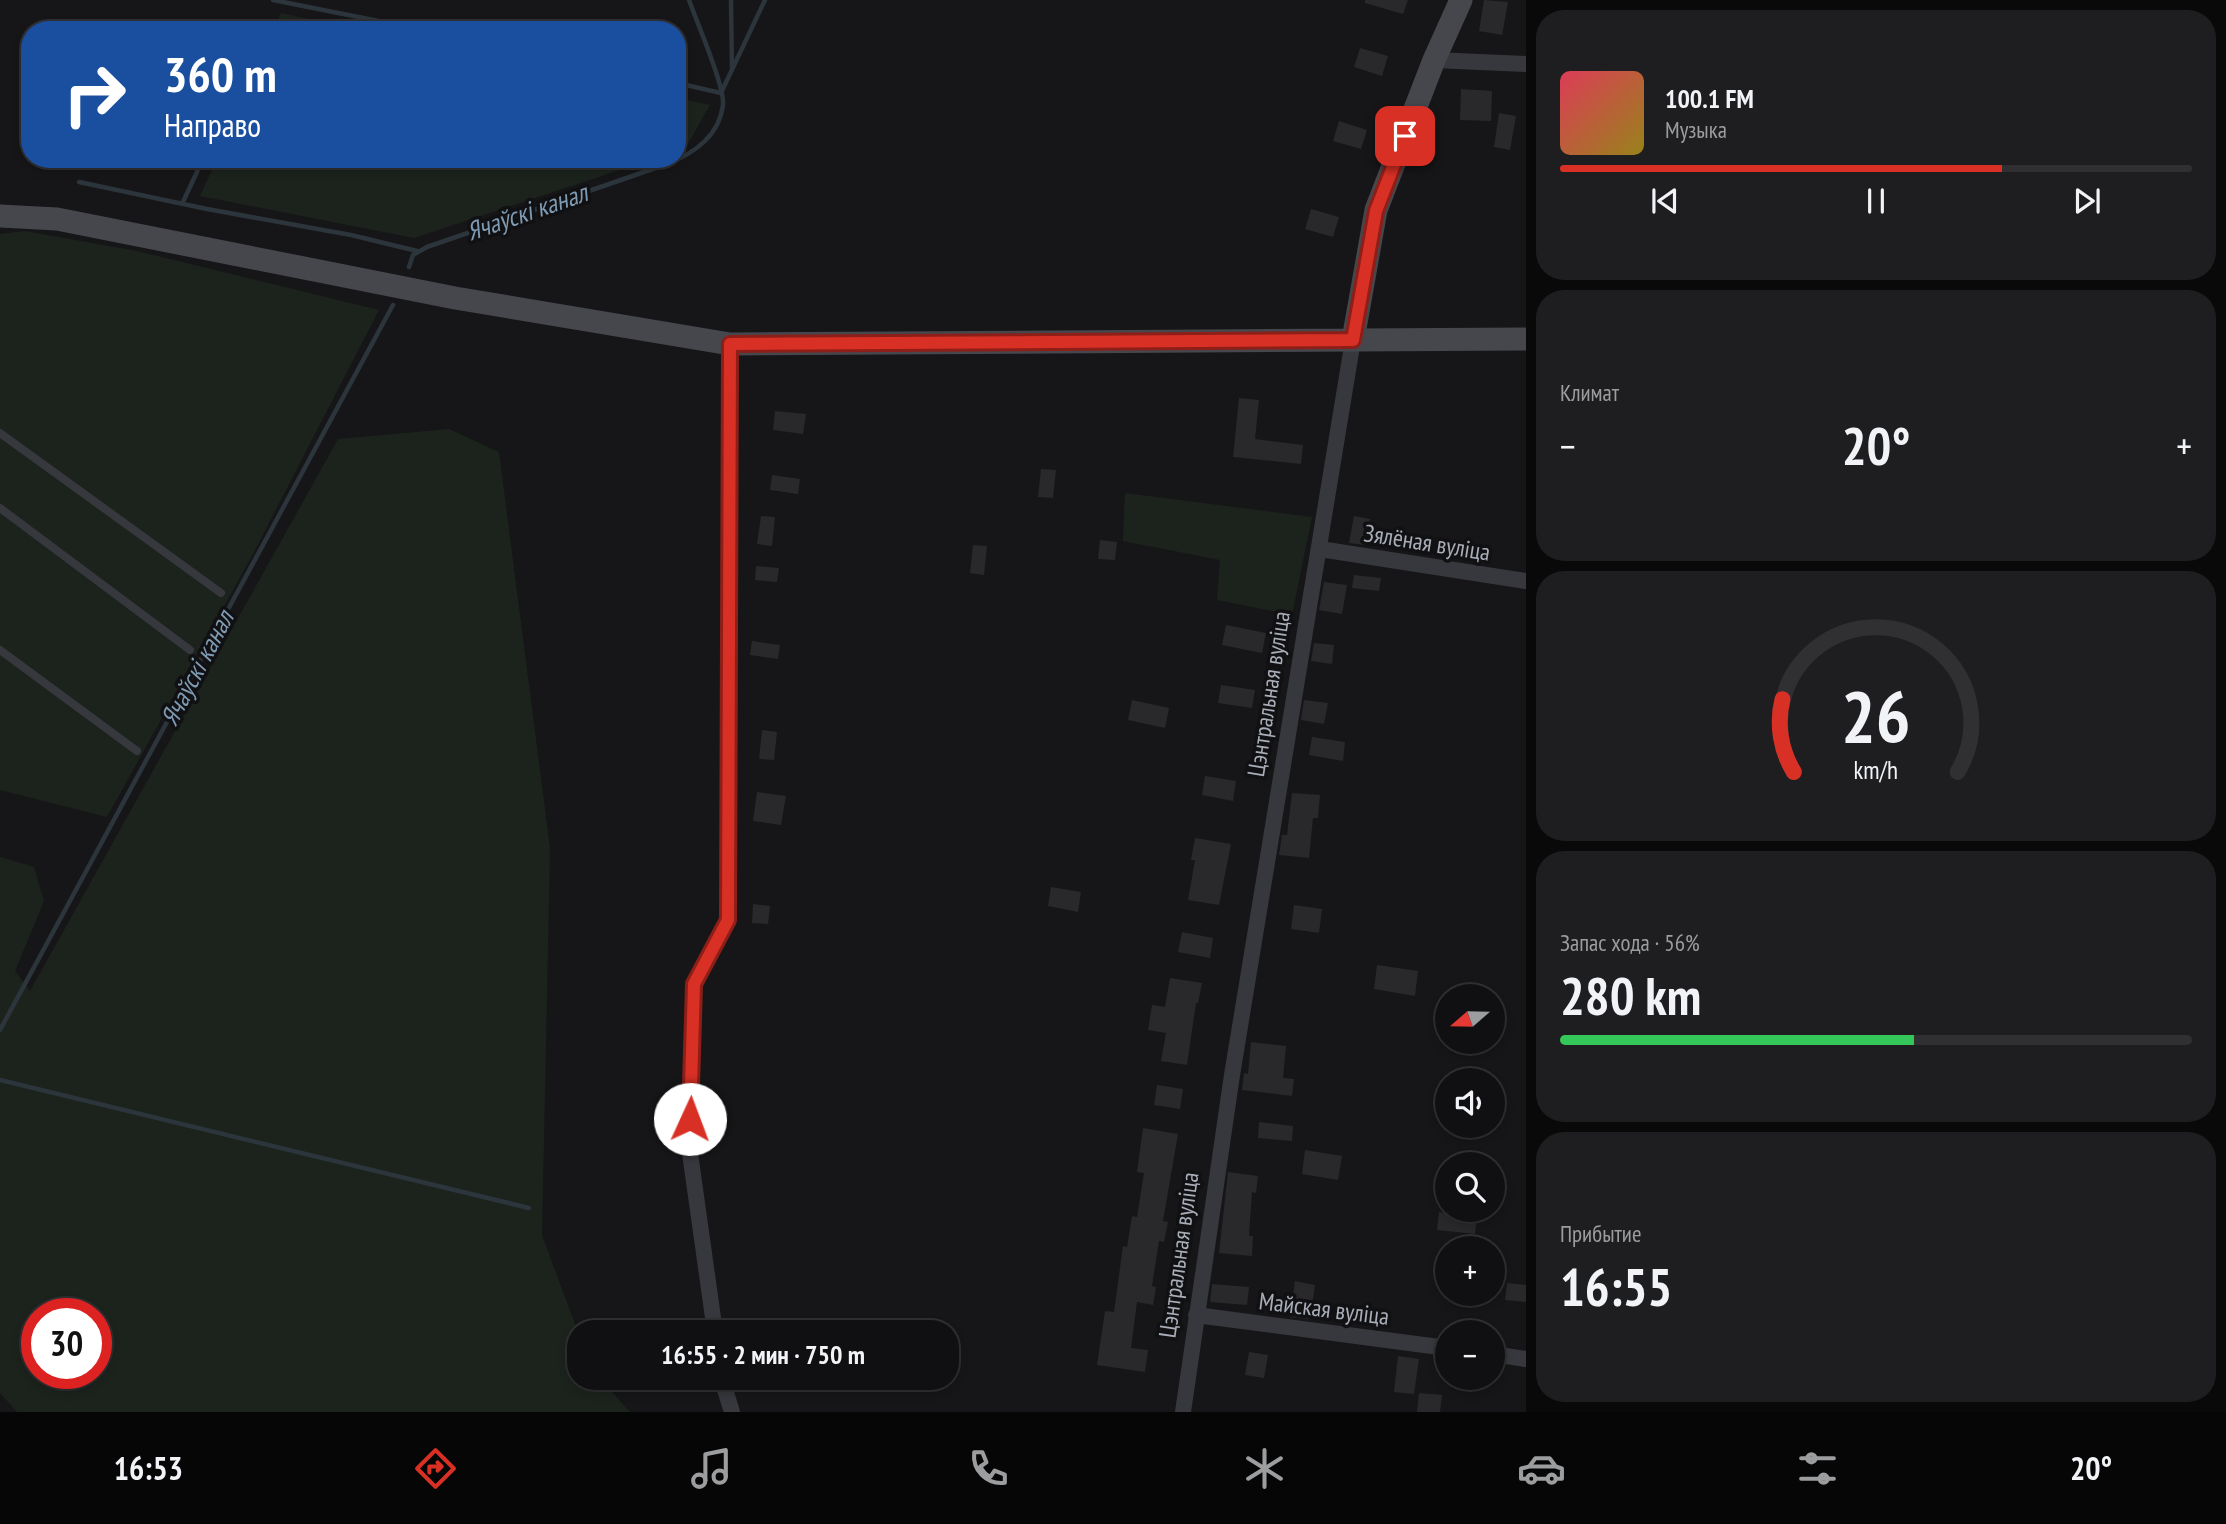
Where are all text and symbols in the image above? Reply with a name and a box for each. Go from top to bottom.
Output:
text: 360 m [164,42,277,106]
icon: right [49,49,140,140]
text: 100.1 FM [1665,82,1754,115]
text: Направо [164,104,261,146]
pin [1375,106,1435,166]
text: Музыка [1665,115,1727,144]
icon: arrive [1386,117,1424,155]
water label: Ячаўскі канал [462,175,594,248]
icon: previous [1646,182,1684,220]
icon: pause [1857,182,1895,220]
icon: next [2068,182,2106,220]
text: Климат [1560,378,1619,407]
text: 20° [1842,412,1910,479]
text: − [1560,421,1576,470]
text: + [2176,421,2192,470]
street label: Зялёная вуліца [1362,517,1492,568]
water label: Ячаўскі канал [153,602,242,731]
street label: Цэнтральная вуліца [1240,609,1297,779]
text: 26 [1841,668,1911,762]
text: km/h [1854,754,1898,786]
text: Запас хода · 56% [1560,928,1700,957]
text: 280 km [1560,962,1701,1029]
north arrow [1435,984,1505,1054]
map controls [1435,984,1505,1390]
button: sound [1435,1068,1505,1138]
position arrow [653,1082,727,1156]
button: search [1435,1152,1505,1222]
street label: Цэнтральная вуліца [1152,1170,1205,1340]
text: Прибытие [1560,1219,1641,1248]
button: + [1435,1236,1505,1306]
text: 16:55 [1560,1253,1672,1320]
street label: Майская вуліца [1257,1285,1391,1332]
speed limit sign: 30 [21,1298,112,1389]
button: − [1435,1320,1505,1390]
text: 16:55 · 2 мин · 750 m [661,1338,865,1371]
icon: directions [411,1444,460,1493]
icon: music [687,1444,736,1493]
icon: phone [964,1444,1013,1493]
icon: climate [1240,1444,1289,1493]
icon: car [1517,1444,1566,1493]
icon: filters [1793,1444,1842,1493]
text: 16:53 [114,1447,183,1489]
text: 20° [2070,1447,2112,1489]

